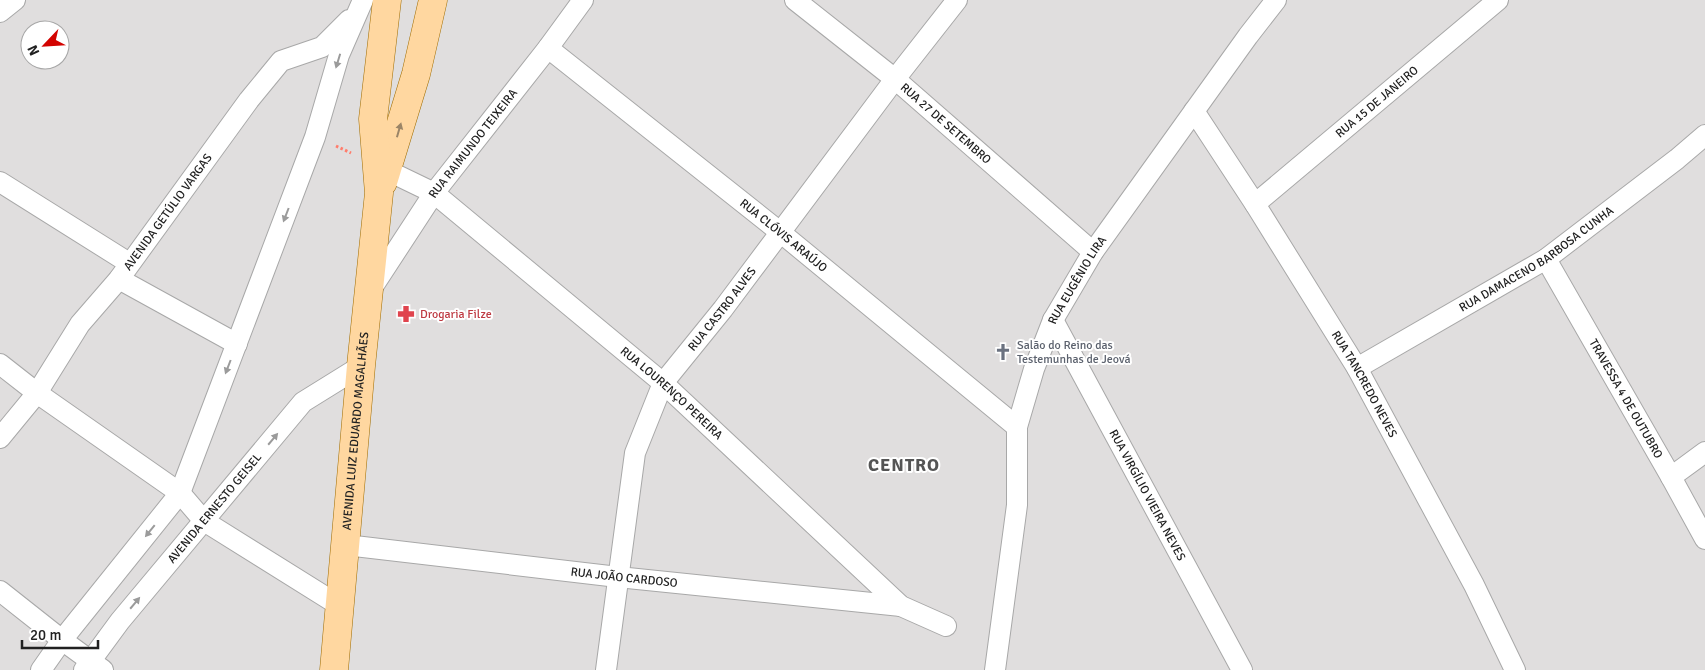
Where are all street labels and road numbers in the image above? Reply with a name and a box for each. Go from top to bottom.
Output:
street label: RUA 15 DE JANEIRO [1332,63,1421,141]
street label: RUA 27 DE SETEMBRO [897,80,994,167]
street label: RUA RAIMUNDO TEIXEIRA [425,85,521,201]
street label: AVENIDA GETÚLIO VARGAS [120,150,215,273]
street label: RUA CLÓVIS ARAÚJO [737,196,830,275]
street label: RUA DAMACENO BARBOSA CUNHA [1456,202,1617,315]
street label: RUA EUGÊNIO LIRA [1045,233,1110,326]
street label: RUA CASTRO ALVES [685,264,759,354]
street label: RUA TANCREDO NEVES [1328,328,1401,440]
street label: AVENIDA LUIZ EDUARDO MAGALHÃES [339,331,372,531]
street label: TRAVESSA 4 DE OUTUBRO [1586,336,1666,461]
street label: RUA LOURENÇO PEREIRA [617,343,726,443]
street label: RUA VIRGÍLIO VIEIRA NEVES [1106,427,1189,564]
street label: AVENIDA ERNESTO GEISEL [164,450,265,566]
street label: RUA JOÃO CARDOSO [570,564,678,591]

